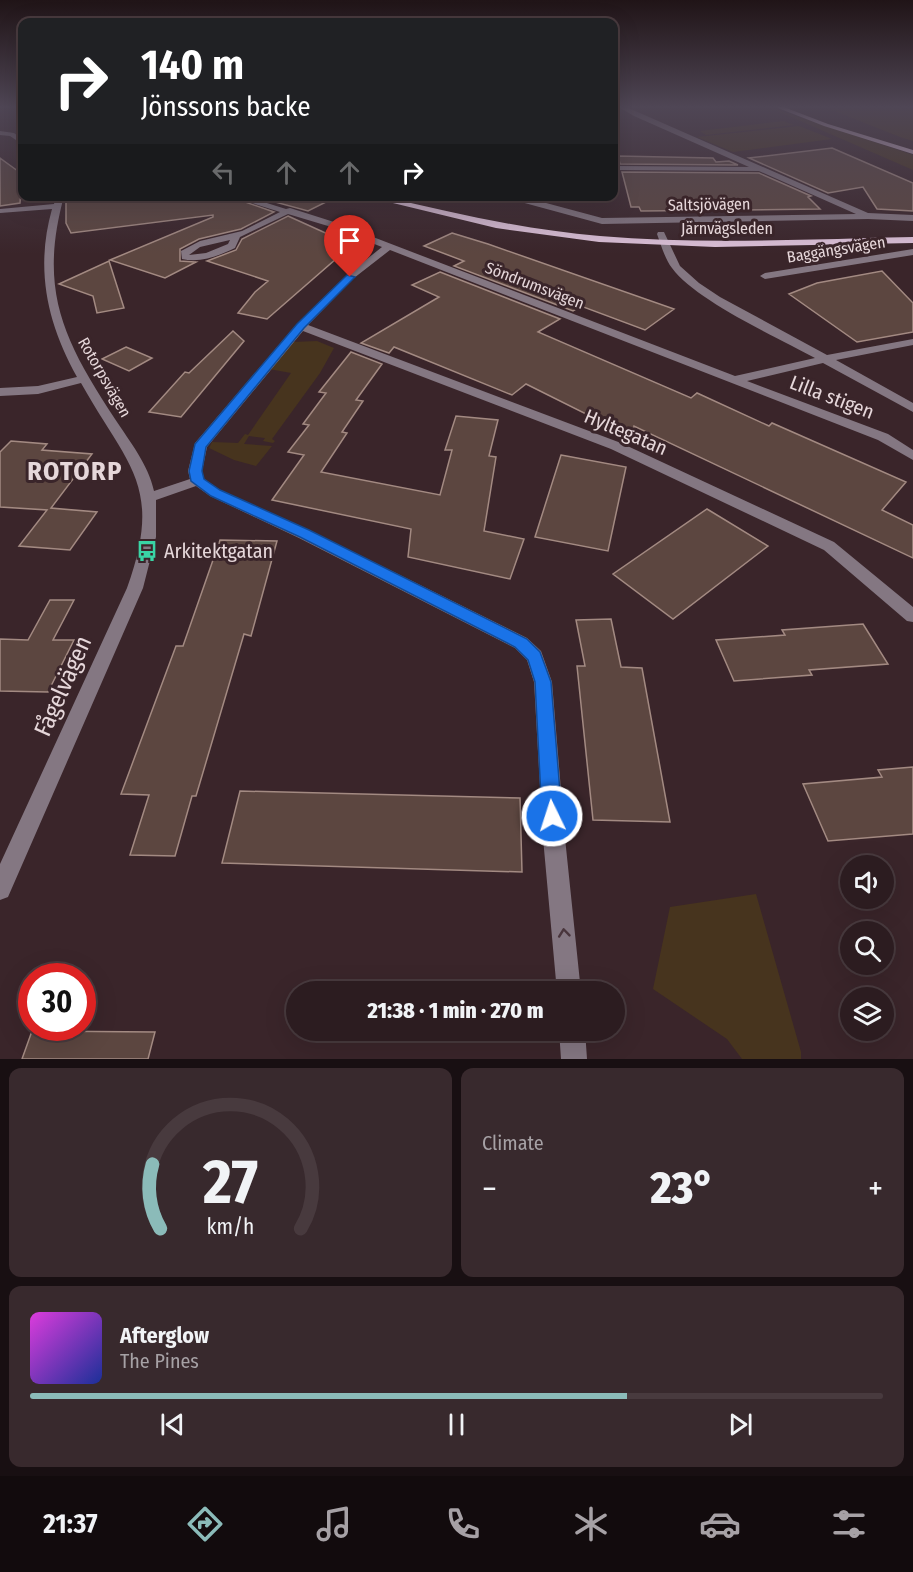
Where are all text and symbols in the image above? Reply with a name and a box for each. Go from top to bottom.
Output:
text: 140 m [141,40,244,90]
icon: right [42,42,120,120]
text: Jönssons backe [141,91,310,123]
icon: left [207,156,240,189]
icon: ahead [270,156,303,189]
icon: ahead [333,156,366,189]
icon: right [396,156,429,189]
street label: Saltsjövägen [668,194,750,215]
pin [324,215,375,277]
street label: Järnvägsleden [681,219,773,238]
icon: arrive [333,224,366,257]
street label: Baggängsvägen [785,232,887,267]
street label: Söndrumsvägen [483,258,587,313]
street label: Rotorpsvägen [74,334,135,421]
street label: Lilla stigen [786,370,878,424]
street label: Hyltegatan [581,404,671,460]
district label: ROTORP [27,456,123,487]
bus stop icon: Arkitektgatan [135,539,159,563]
place label: Arkitektgatan [164,539,273,563]
street label: Fågelvägen [29,632,97,740]
position arrow [520,784,584,848]
map controls [840,855,894,1041]
button: sound [840,855,894,909]
button: search [840,921,894,975]
one-way arrow [558,929,571,938]
speed limit sign: 30 [18,963,96,1041]
button: layers [840,987,894,1041]
text: 21:38 · 1 min · 270 m [368,997,543,1024]
text: Climate [482,1131,544,1155]
text: 27 [202,1145,258,1220]
text: 23° [651,1161,714,1215]
text: − [482,1169,497,1209]
text: + [868,1169,883,1209]
text: km/h [207,1215,254,1241]
text: Afterglow [120,1322,209,1349]
text: The Pines [120,1349,199,1373]
icon: previous [156,1408,189,1441]
icon: pause [440,1408,473,1441]
icon: next [724,1408,757,1441]
icon: directions [184,1503,226,1545]
icon: music [313,1503,355,1545]
icon: phone [442,1503,484,1545]
icon: climate [570,1503,612,1545]
icon: car [699,1503,741,1545]
icon: filters [828,1503,870,1545]
text: 21:37 [43,1508,98,1540]

